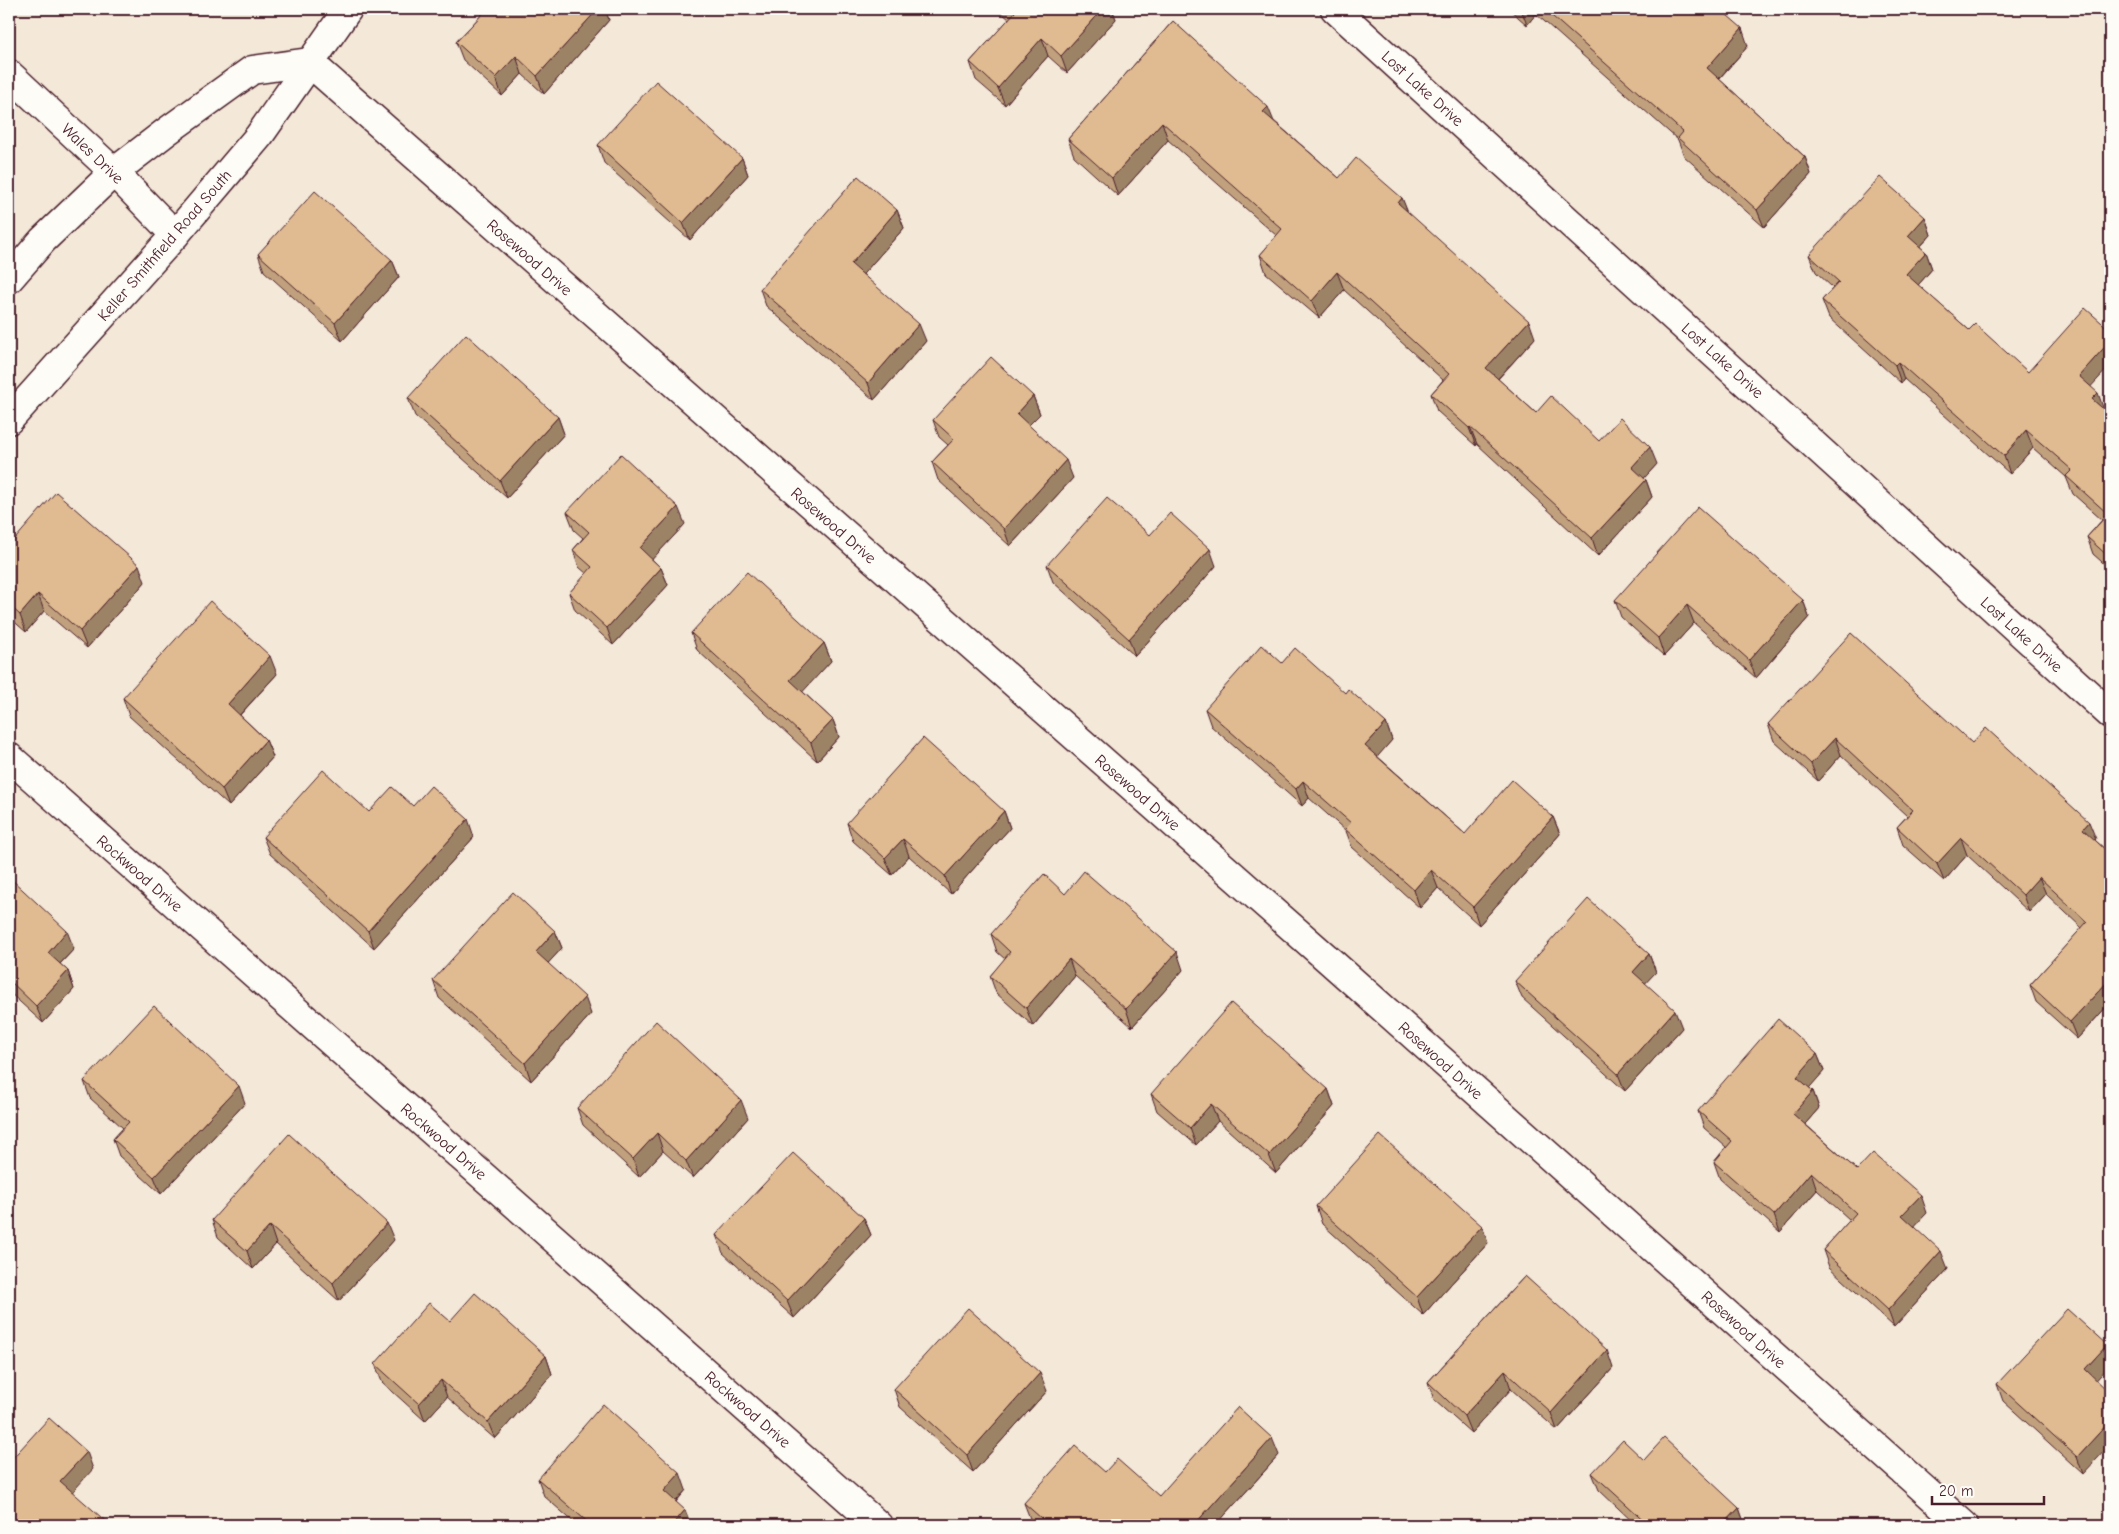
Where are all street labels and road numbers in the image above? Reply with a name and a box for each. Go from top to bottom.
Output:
street label: Lost Lake Drive [1378,47,1467,130]
street label: Wales Drive [58,120,127,188]
street label: Keller Smithfield Road South [94,166,235,325]
street label: Rosewood Drive [483,216,576,300]
street label: Lost Lake Drive [1678,319,1767,402]
street label: Rosewood Drive [787,484,880,568]
street label: Lost Lake Drive [1977,593,2066,676]
street label: Rosewood Drive [1091,751,1184,835]
street label: Rockwood Drive [93,832,186,916]
street label: Rosewood Drive [1395,1018,1486,1103]
street label: Rockwood Drive [397,1100,490,1184]
street label: Rosewood Drive [1698,1287,1789,1372]
street label: Rockwood Drive [701,1368,794,1452]

